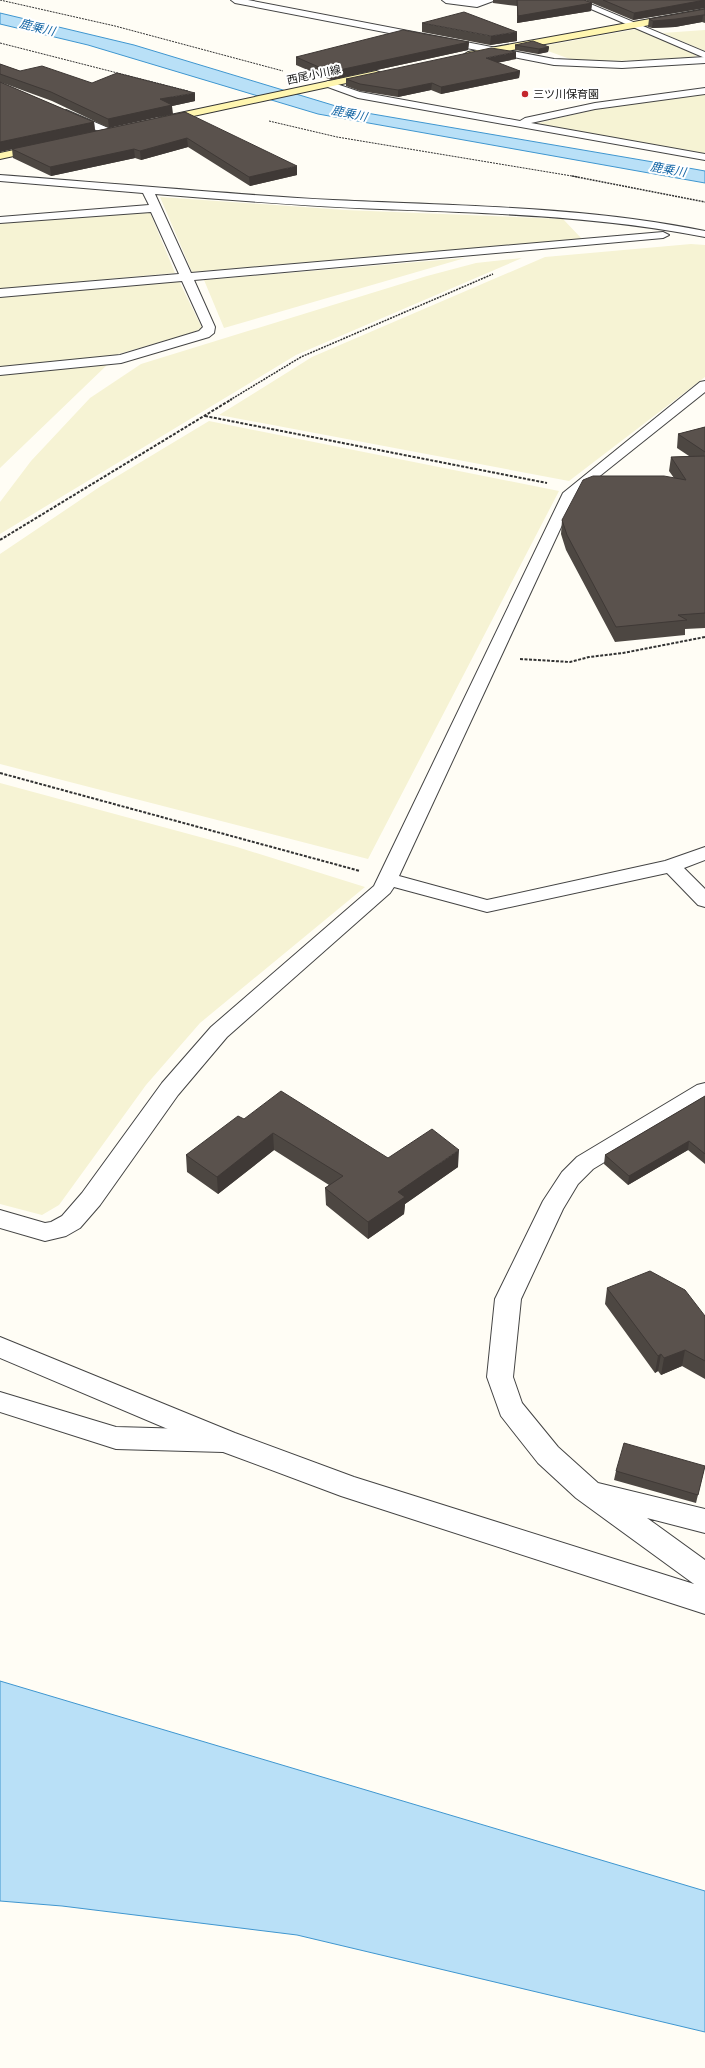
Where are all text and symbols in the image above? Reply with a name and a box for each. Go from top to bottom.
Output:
water label: 鹿乗川 [17,14,59,42]
street label: 西尾小川線 [285,61,343,89]
place label: 三ツ川保育園 [533,86,599,103]
marker: 三ツ川保育園 [520,89,530,99]
water label: 鹿乗川 [329,101,371,127]
water label: 鹿乗川 [649,158,689,183]

